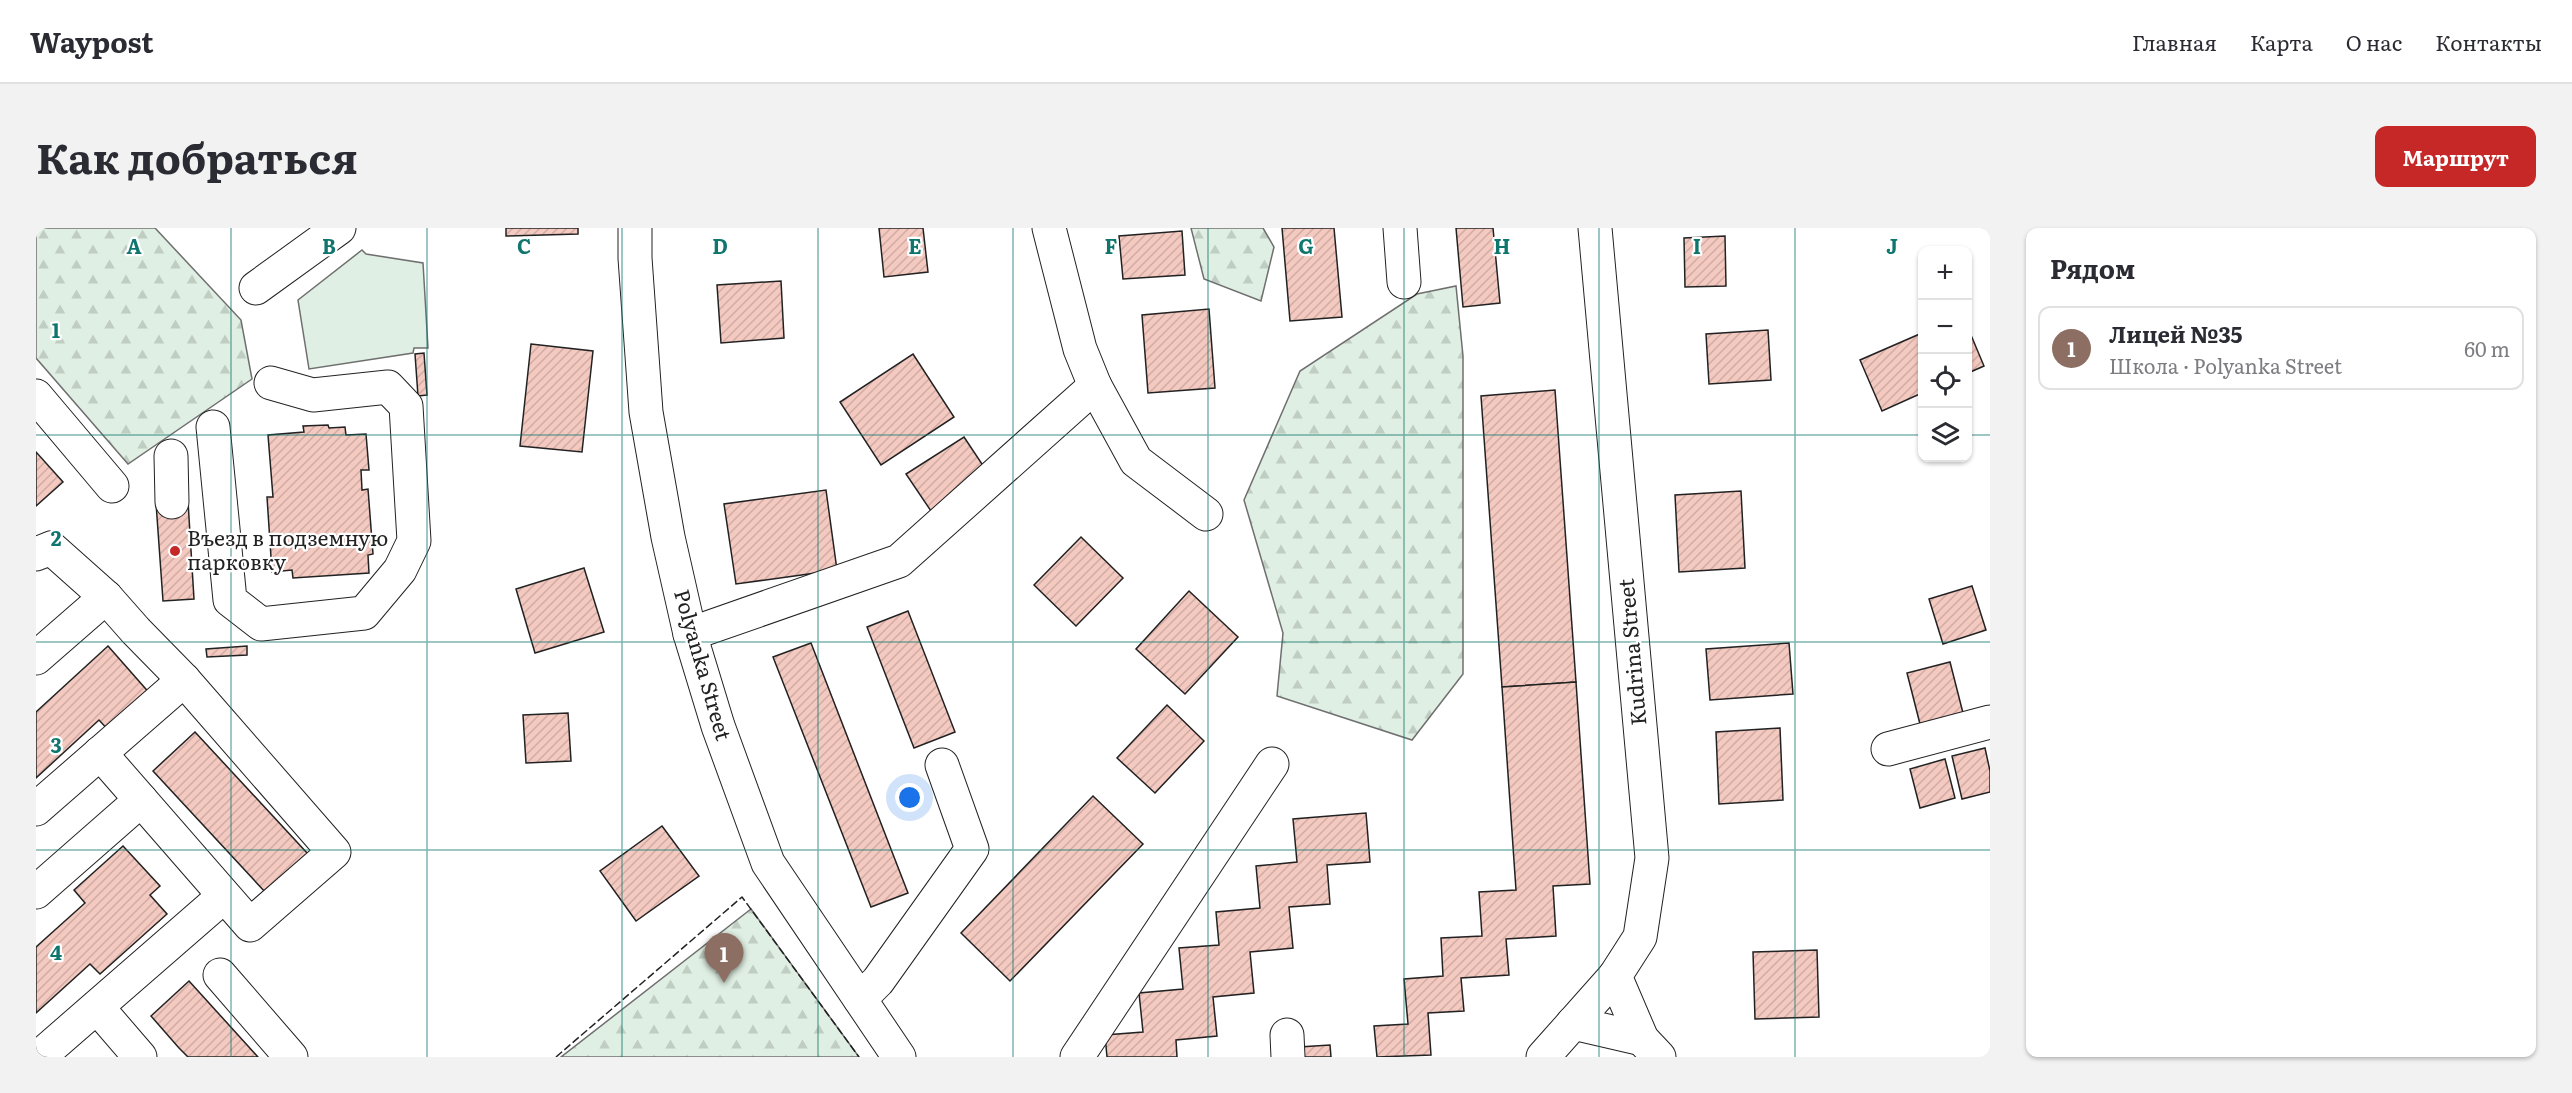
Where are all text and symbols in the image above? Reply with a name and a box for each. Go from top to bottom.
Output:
text: Waypost [30,20,154,62]
text: Главная [2132,26,2217,57]
text: Карта [2250,26,2313,57]
text: О нас [2346,26,2402,57]
text: Контакты [2435,26,2542,57]
text: Как добраться [36,125,358,187]
button: Маршрут [2375,126,2536,187]
text: A [126,230,142,260]
text: B [322,230,336,260]
text: C [517,230,531,260]
text: D [712,230,728,260]
text: E [908,230,922,260]
text: F [1105,230,1118,260]
text: G [1298,230,1314,260]
text: H [1494,230,1510,260]
text: I [1693,230,1701,260]
text: J [1886,230,1898,260]
map controls [1918,246,1972,462]
button: + [1918,246,1972,300]
text: Рядом [2050,248,2135,287]
button: − [1918,300,1972,354]
text: 1 [52,314,60,344]
text: Лицей №35 [2109,317,2243,350]
text: 1 [2067,333,2076,363]
text: 60 m [2464,333,2510,363]
text: Школа · Polyanka Street [2109,350,2342,380]
button: locate [1918,354,1972,408]
button: layers [1918,408,1972,462]
place label: Въезд в подземную парковку [187,521,388,576]
text: 2 [51,522,62,552]
marker: Въезд в подземную парковку [168,544,182,558]
street label: Kudrina Street [1609,577,1652,727]
street label: Polyanka Street [668,585,741,744]
text: 3 [50,729,62,759]
your location [895,783,924,812]
pin: 1 [704,934,744,983]
text: 4 [50,936,62,966]

